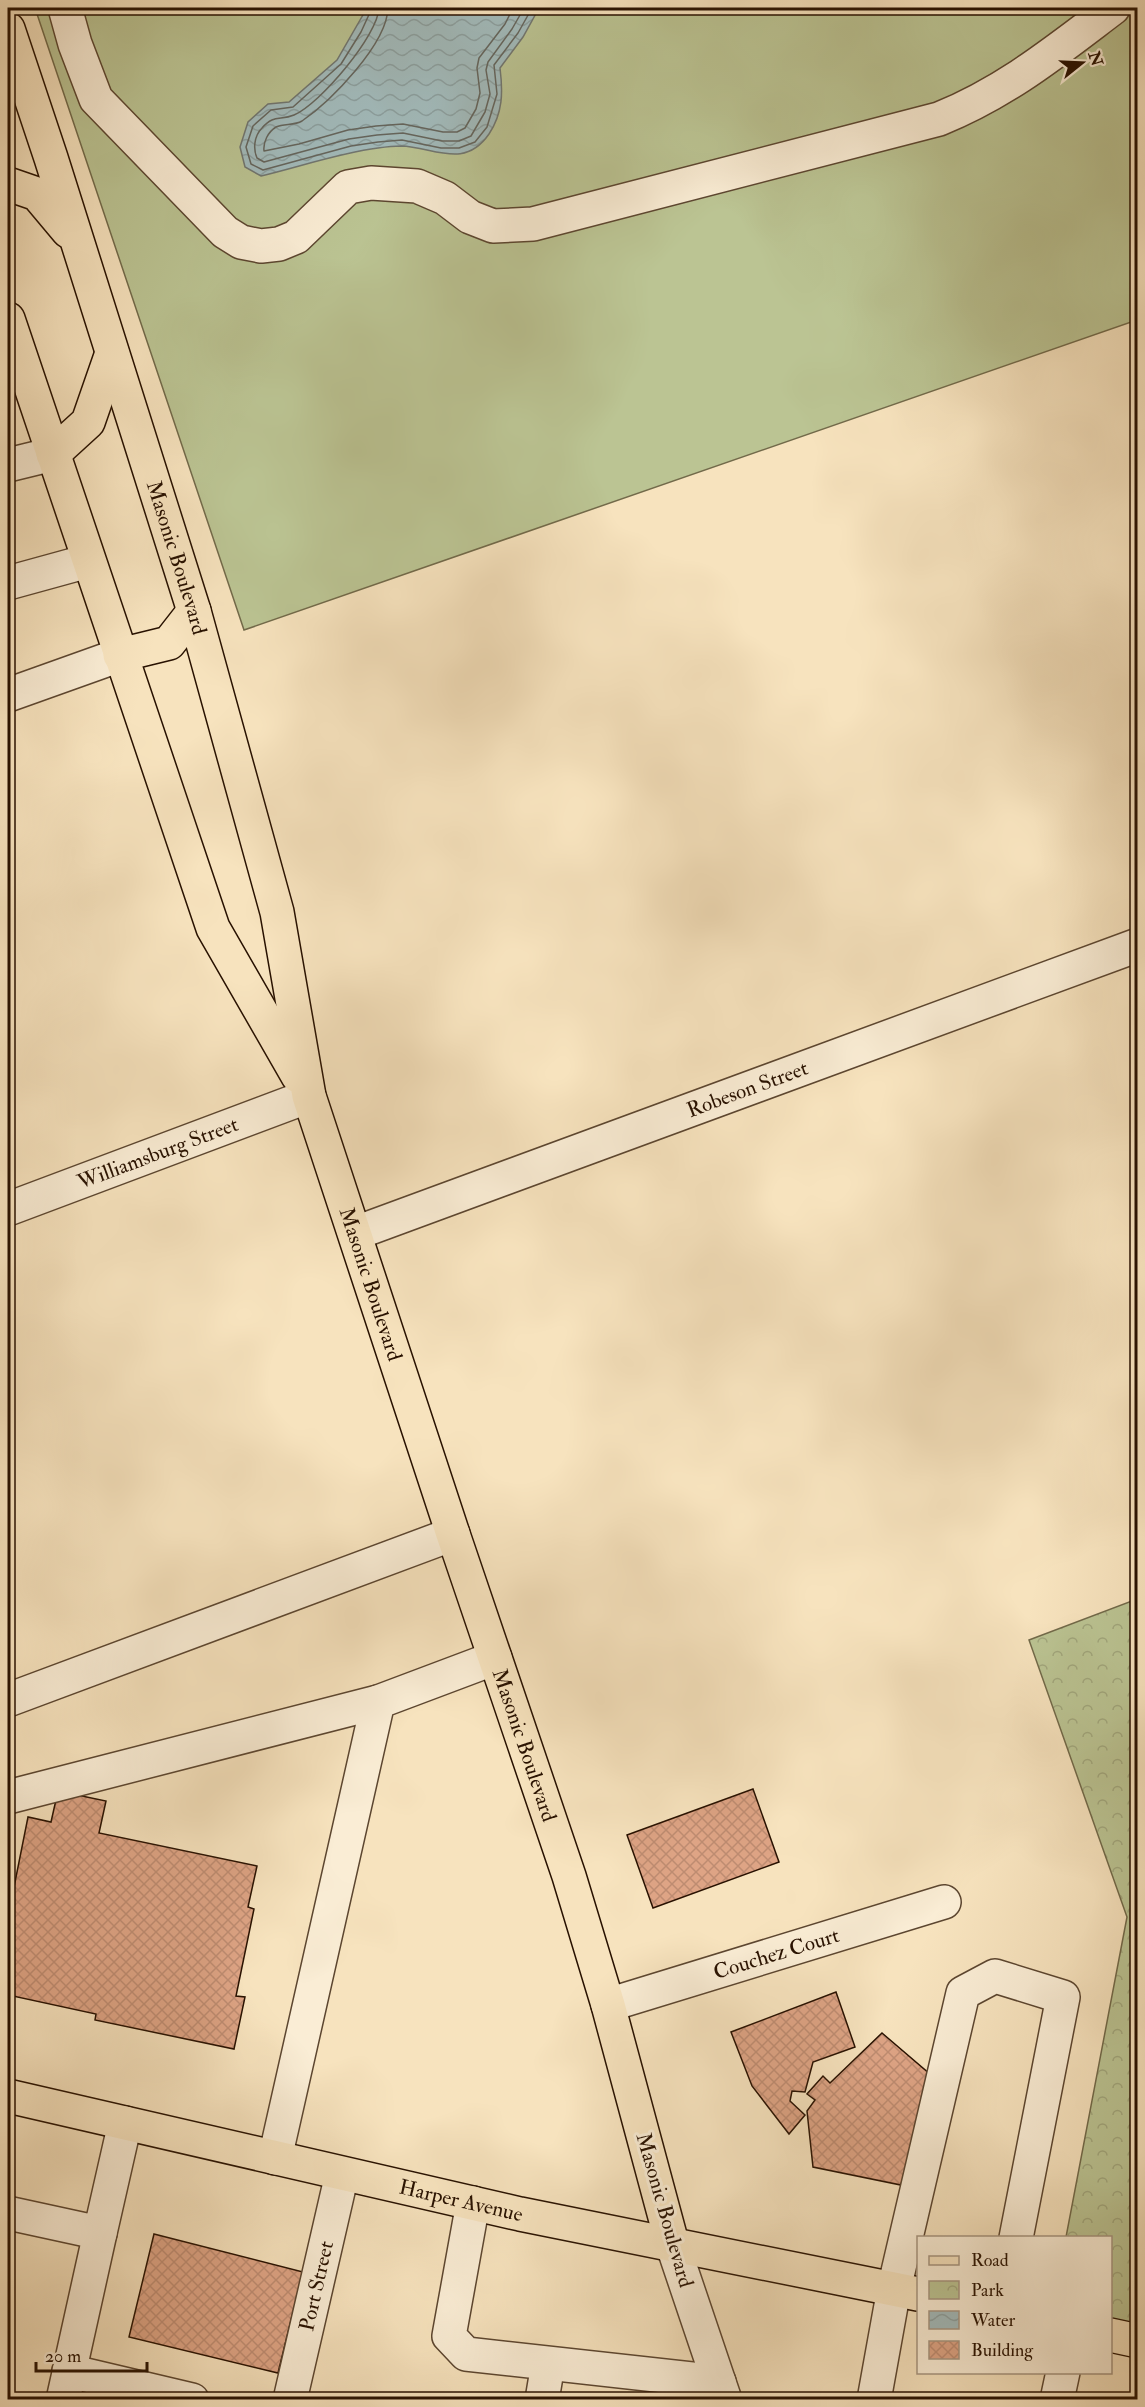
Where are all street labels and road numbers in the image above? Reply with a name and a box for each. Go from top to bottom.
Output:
street label: Masonic Boulevard [140,477,213,638]
street label: Robeson Street [683,1055,812,1124]
street label: Williamsburg Street [73,1111,242,1196]
street label: Masonic Boulevard [333,1204,408,1365]
street label: Masonic Boulevard [486,1665,563,1826]
street label: Couchez Court [710,1922,843,1986]
street label: Masonic Boulevard [630,2130,700,2291]
street label: Harper Avenue [397,2174,526,2228]
street label: Port Street [293,2238,340,2334]

